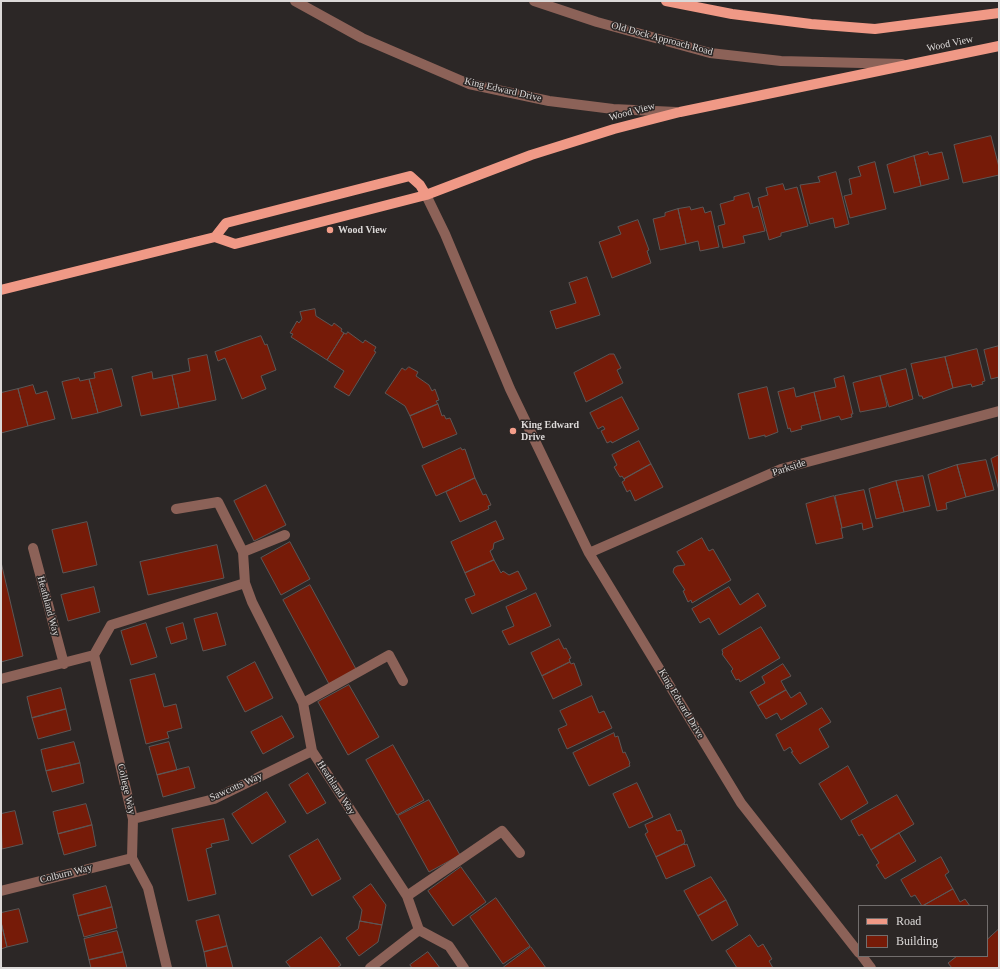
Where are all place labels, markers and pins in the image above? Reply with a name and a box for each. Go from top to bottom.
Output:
place label: Wood View [338,224,387,236]
marker: Wood View [325,225,335,235]
place label: King Edward Drive [521,419,579,442]
marker: King Edward Drive [508,426,518,436]

